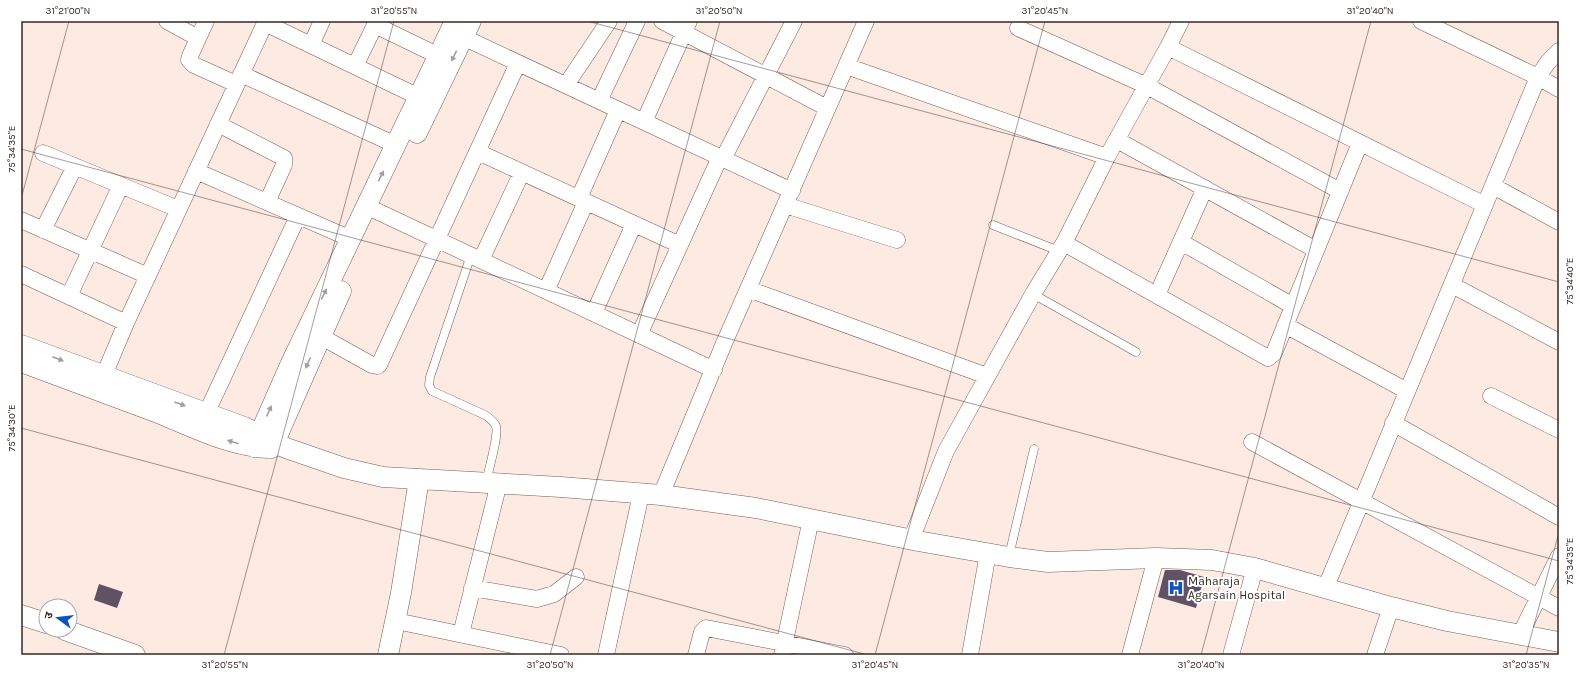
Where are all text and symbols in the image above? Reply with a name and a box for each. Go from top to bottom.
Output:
text: 31°21'00"N [46,5,90,17]
text: 31°20'55"N [371,5,417,17]
text: 31°20'50"N [695,5,743,17]
text: 31°20'45"N [1022,5,1068,17]
text: 31°20'40"N [1346,5,1394,17]
one-way arrow [451,50,457,62]
text: 75°34'35"E [6,126,18,172]
one-way arrow [378,171,384,182]
text: 75°34'40"E [1564,258,1576,304]
one-way arrow [321,288,327,299]
one-way arrow [52,357,64,363]
one-way arrow [305,358,311,369]
one-way arrow [174,401,186,407]
text: 75°34'30"E [6,404,18,452]
one-way arrow [266,406,272,417]
one-way arrow [227,439,239,445]
text: 75°34'35"E [1564,538,1576,584]
place label: Maharaja Agarsain Hospital [1188,574,1285,602]
hospital icon: Maharaja Agarsain Hospital [1167,579,1185,597]
north arrow [38,598,78,638]
text: उ [42,610,56,620]
text: 31°20'55"N [202,659,248,671]
text: 31°20'50"N [526,659,574,671]
text: 31°20'45"N [852,659,898,671]
text: 31°20'40"N [1177,659,1225,671]
text: 31°20'35"N [1502,659,1550,671]

